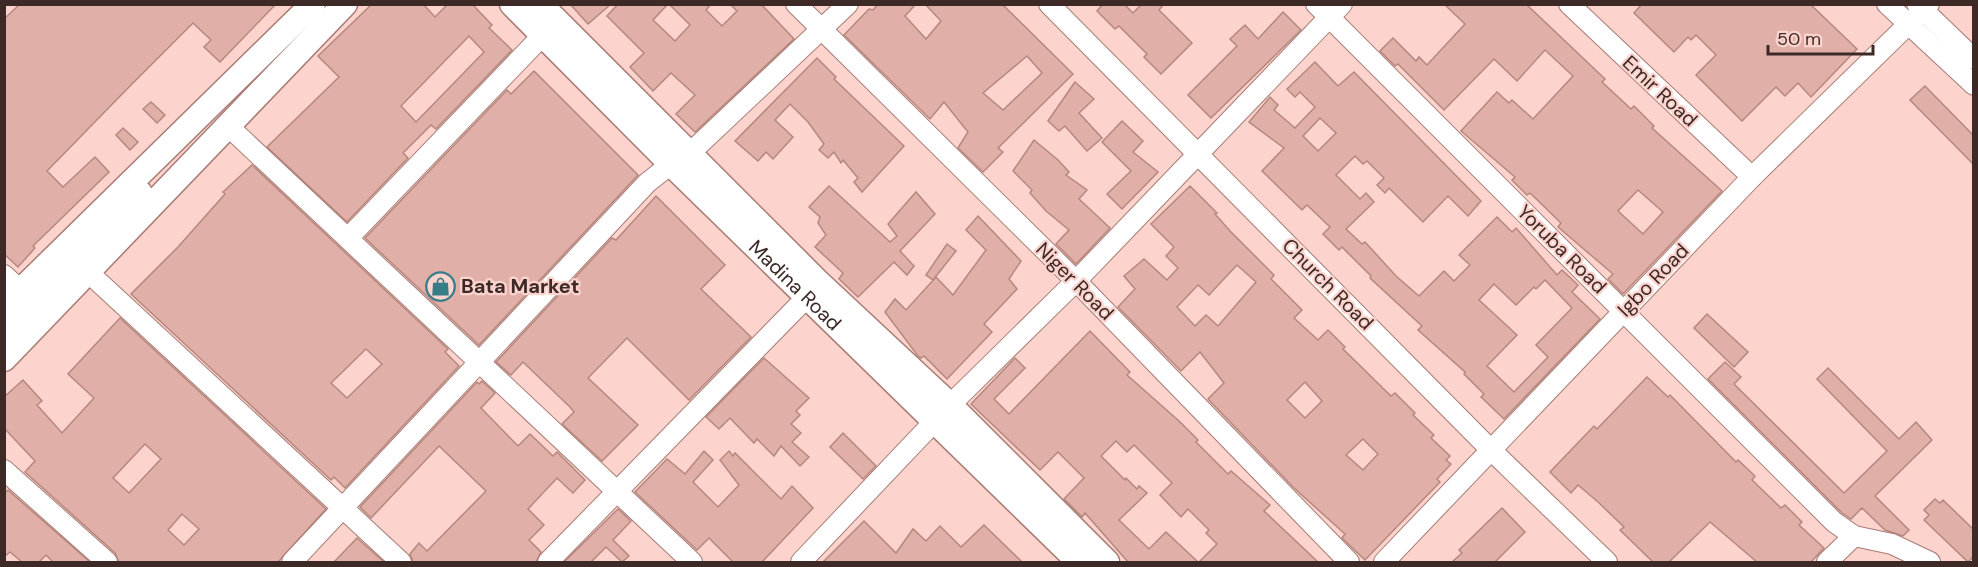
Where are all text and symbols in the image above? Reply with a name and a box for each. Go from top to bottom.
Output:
scale bar [1768,18,1873,56]
text: 50 m [1777,27,1821,51]
street label: Emir Road [1617,50,1703,132]
street label: Yoruba Road [1512,199,1612,299]
street label: Church Road [1277,233,1379,335]
street label: Madina Road [743,234,847,336]
street label: Niger Road [1030,236,1120,326]
street label: Igbo Road [1612,238,1694,322]
shop icon: Bata Market [424,270,456,302]
place label: Bata Market [461,273,579,299]

